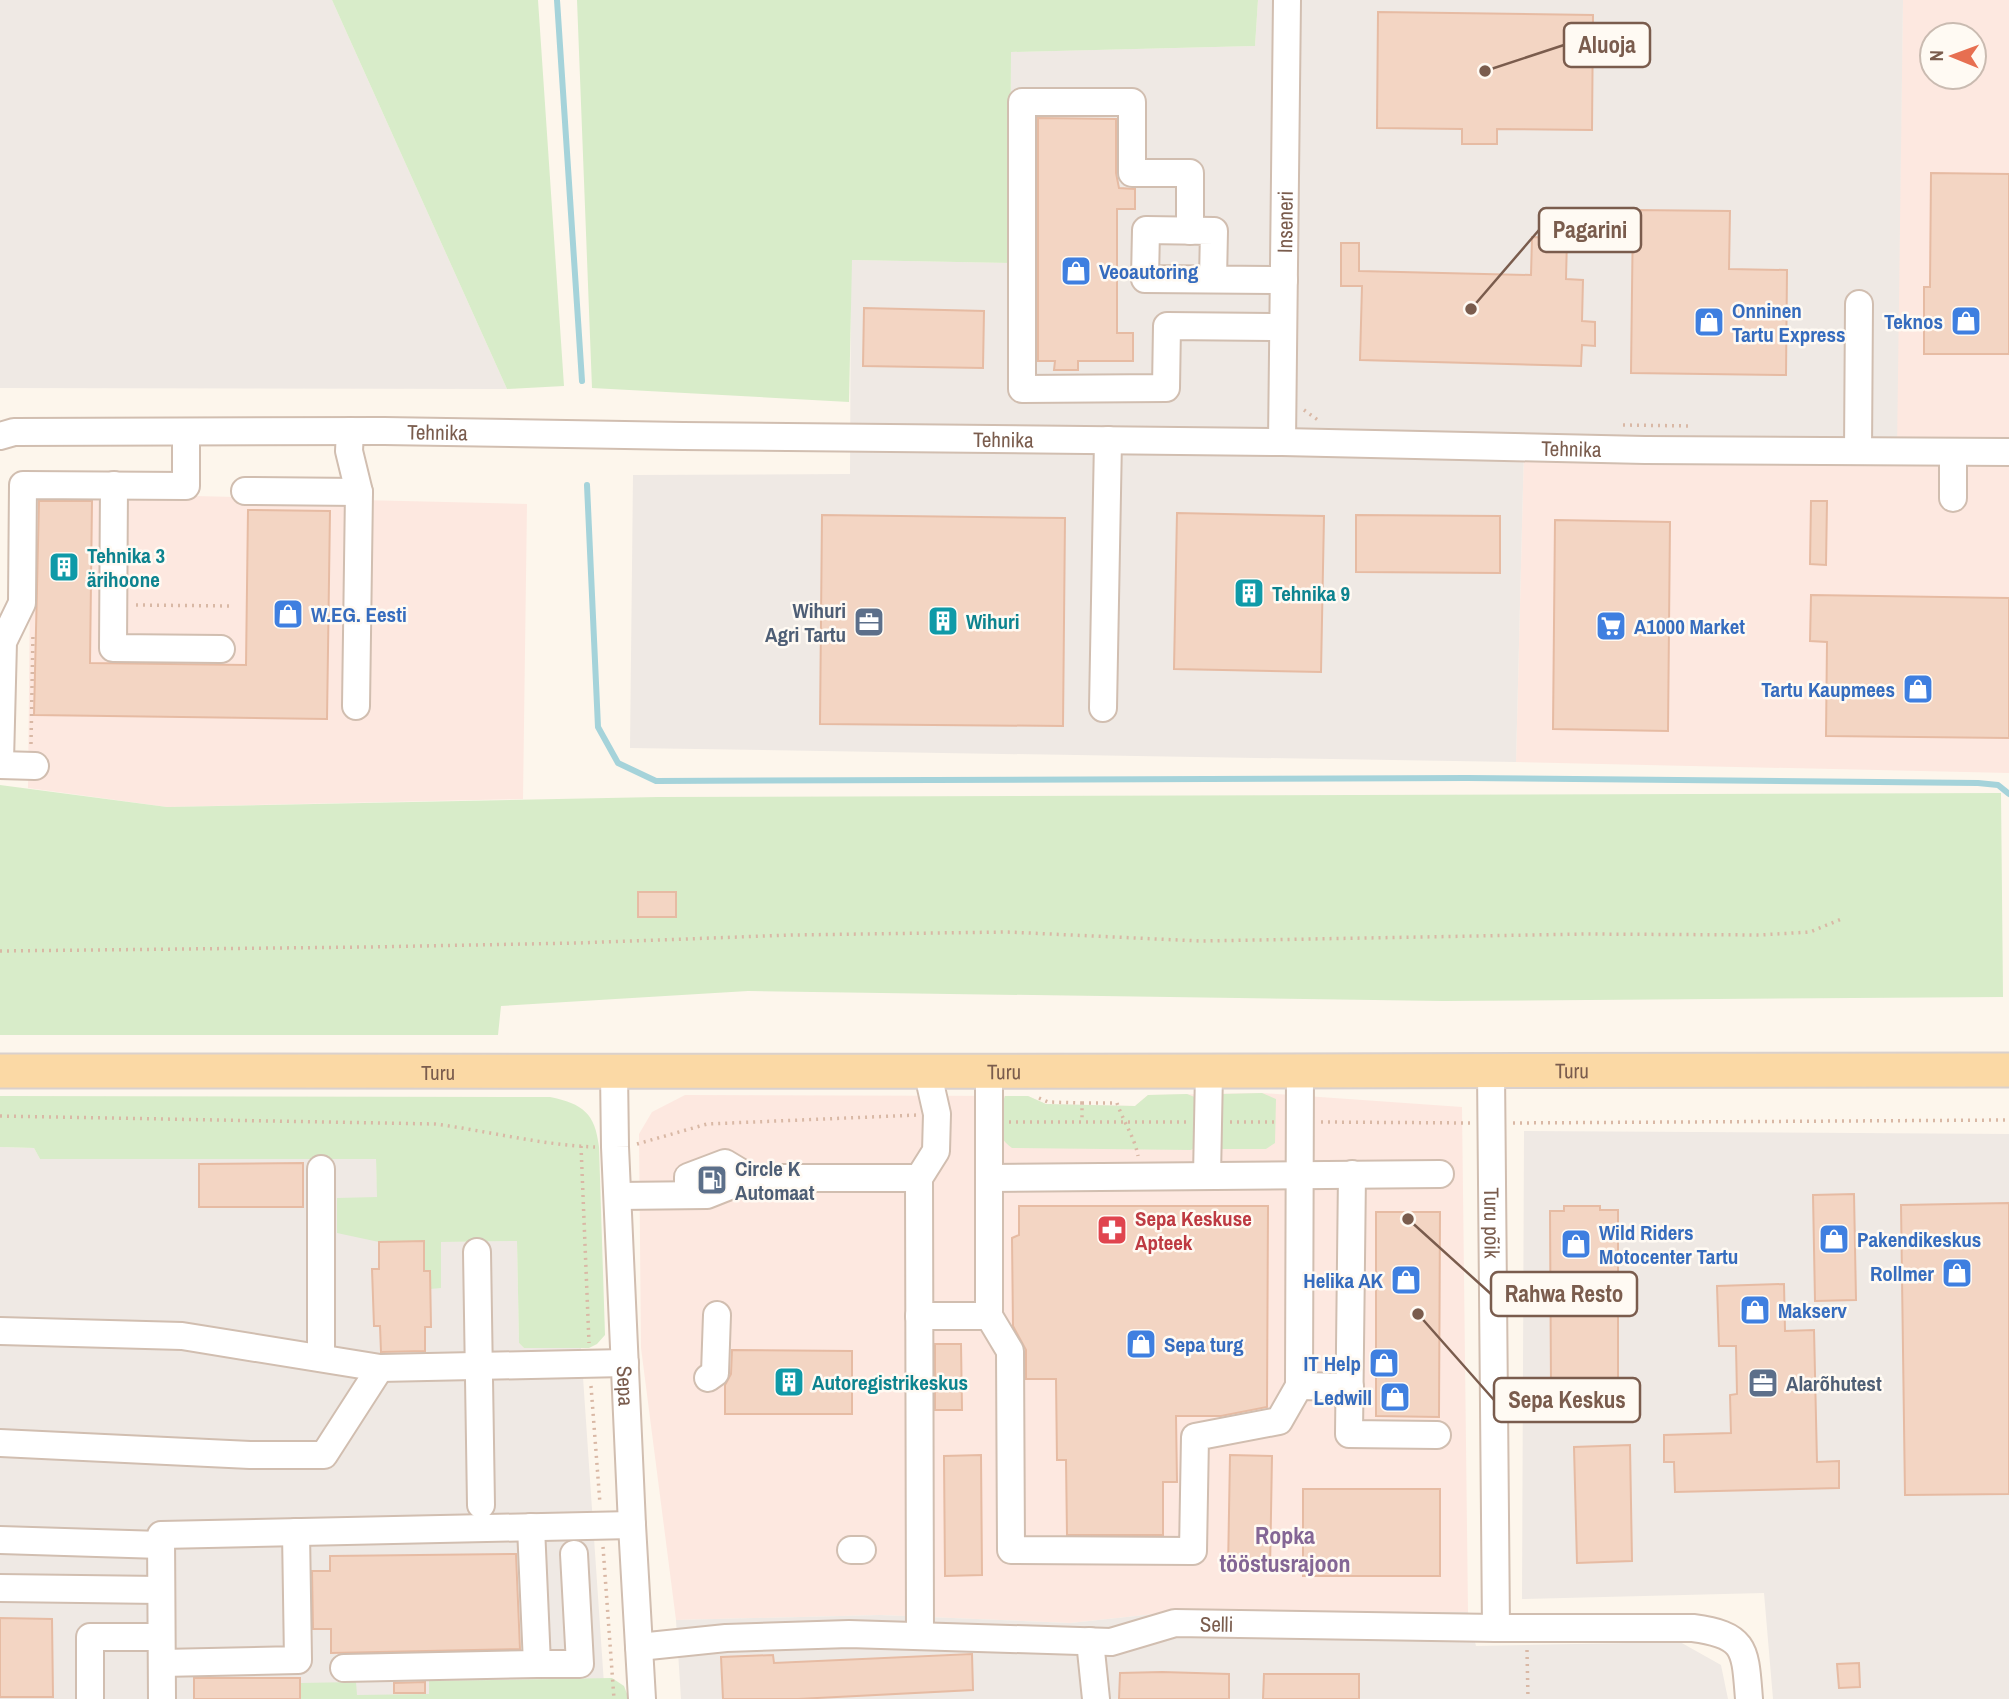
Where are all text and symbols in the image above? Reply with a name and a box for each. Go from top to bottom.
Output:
north arrow [1918,21,1988,91]
callout: Aluoja [1564,23,1650,67]
text: Aluoja [1578,29,1636,60]
text: N [1923,50,1949,62]
street label: Inseneri [1270,191,1299,253]
callout: Pagarini [1539,208,1641,252]
text: Pagarini [1553,214,1627,245]
shop icon: Veoautoring [1059,254,1093,288]
place label: Veoautoring [1099,257,1199,286]
place label: Onninen Tartu Express [1732,296,1846,349]
shop icon: Teknos [1949,304,1983,338]
shop icon: Onninen Tartu Express [1692,305,1726,339]
place label: Teknos [1884,307,1943,336]
street label: Tehnika [407,417,468,447]
street label: Tehnika [973,424,1034,454]
street label: Tehnika [1541,433,1602,464]
place label: Tehnika 3 ärihoone [87,541,165,594]
building icon: Tehnika 3 ärihoone [47,550,81,584]
building icon: Tehnika 9 [1232,576,1266,610]
place label: Tehnika 9 [1272,579,1350,608]
place label: Wihuri Agri Tartu [765,596,846,649]
shop icon: W.EG. Eesti [271,597,305,631]
place label: W.EG. Eesti [311,600,407,629]
building icon: Wihuri [926,604,960,638]
office icon: Wihuri Agri Tartu [852,605,886,639]
place label: Wihuri [966,607,1019,636]
supermarket icon: A1000 Market [1594,609,1628,643]
place label: A1000 Market [1634,612,1745,641]
shop icon: Tartu Kaupmees [1901,672,1935,706]
place label: Tartu Kaupmees [1761,675,1895,704]
street label: Turu [1555,1056,1589,1085]
street label: Turu [421,1057,455,1086]
street label: Turu [987,1057,1021,1086]
place label: Circle K Automaat [735,1154,815,1207]
fuel station icon: Circle K Automaat [695,1163,729,1197]
street label: Turu põik [1478,1187,1507,1259]
place label: Sepa Keskuse Apteek [1135,1204,1252,1257]
pharmacy icon: Sepa Keskuse Apteek [1095,1213,1129,1247]
place label: Wild Riders Motocenter Tartu [1599,1218,1738,1271]
shop icon: Pakendikeskus [1817,1222,1851,1256]
place label: Pakendikeskus [1857,1225,1981,1254]
shop icon: Wild Riders Motocenter Tartu [1559,1227,1593,1261]
shop icon: Rollmer [1940,1256,1974,1290]
place label: Rollmer [1870,1259,1934,1288]
shop icon: Helika AK [1389,1263,1423,1297]
place label: Helika AK [1303,1266,1384,1295]
callout: Rahwa Resto [1491,1272,1637,1316]
text: Rahwa Resto [1505,1278,1623,1309]
shop icon: Makserv [1738,1293,1772,1327]
place label: Makserv [1778,1296,1847,1325]
shop icon: Sepa turg [1124,1327,1158,1361]
place label: Sepa turg [1164,1330,1244,1359]
shop icon: IT Help [1367,1346,1401,1380]
place label: IT Help [1304,1349,1361,1378]
street label: Sepa [610,1365,641,1407]
building icon: Autoregistrikeskus [772,1365,806,1399]
office icon: Alarõhutest [1746,1366,1780,1400]
place label: Autoregistrikeskus [812,1368,968,1397]
place label: Alarõhutest [1786,1369,1882,1398]
callout: Sepa Keskus [1494,1378,1640,1422]
shop icon: Ledwill [1378,1380,1412,1414]
place label: Ledwill [1314,1383,1372,1412]
text: Sepa Keskus [1508,1384,1626,1415]
district label: Ropka tööstusrajoon [1219,1519,1351,1579]
street label: Selli [1200,1609,1234,1638]

